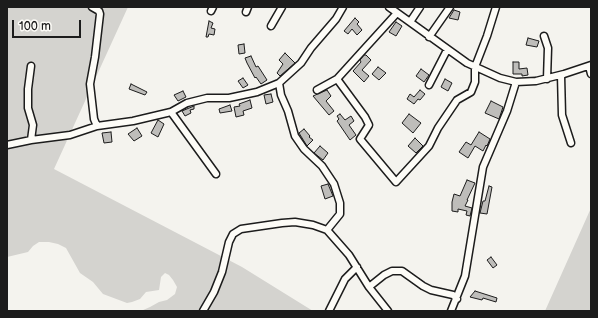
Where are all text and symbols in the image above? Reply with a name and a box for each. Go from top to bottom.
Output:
scale bar [14,12,83,38]
text: 100 m [19,19,51,34]

